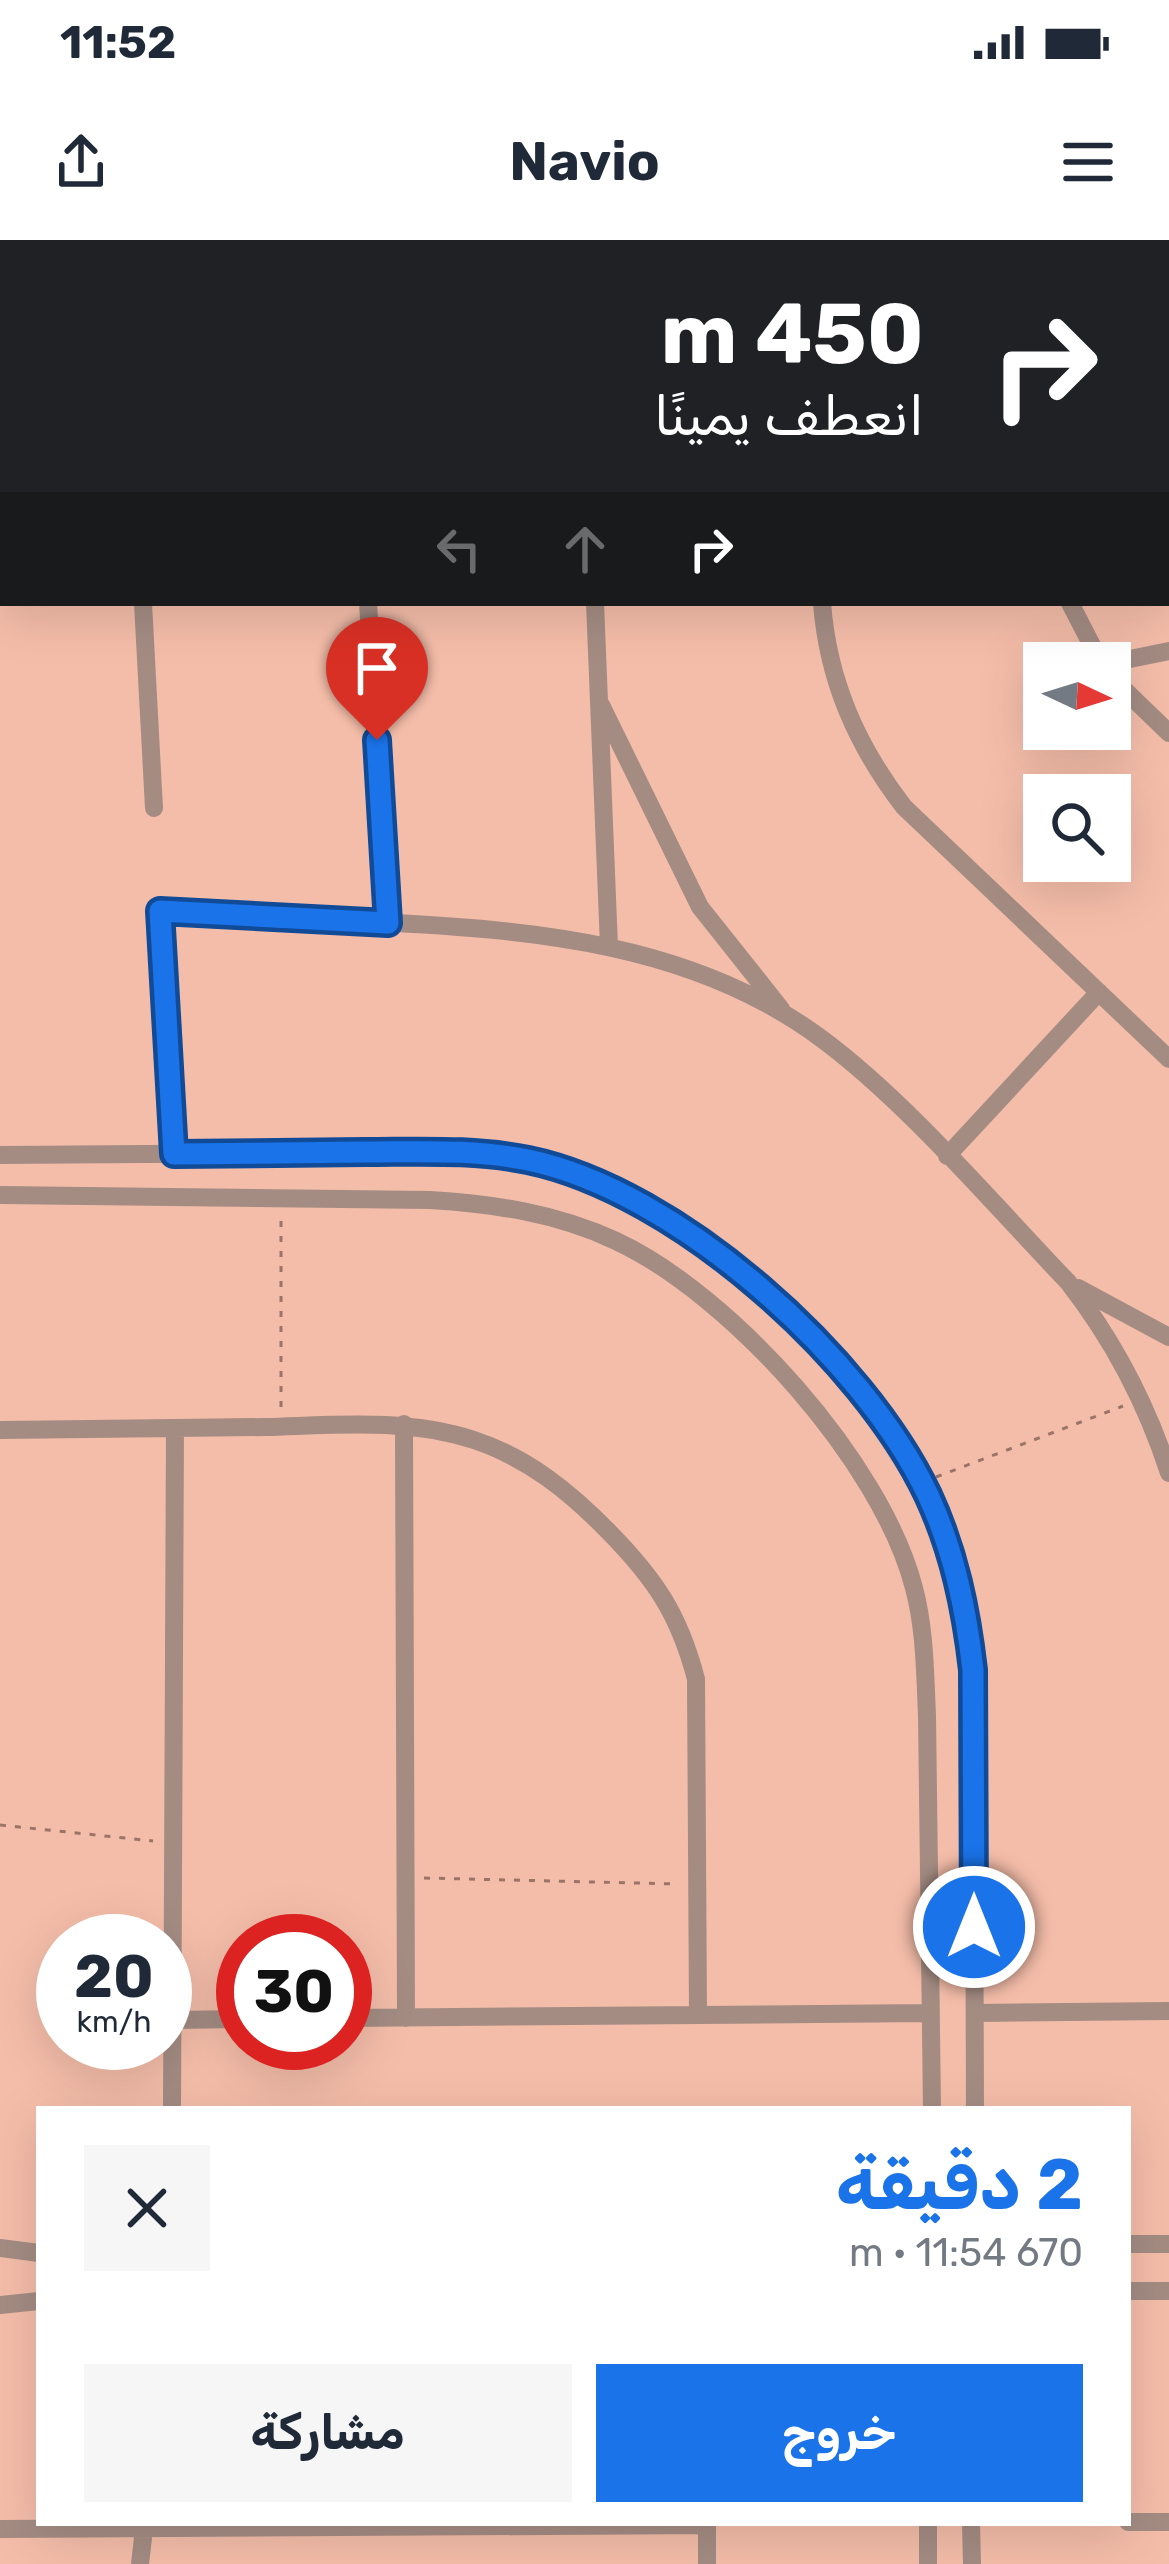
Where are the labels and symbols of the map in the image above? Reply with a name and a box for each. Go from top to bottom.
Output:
pin [326,617,428,740]
north arrow [1023,642,1131,750]
position arrow [911,1864,1037,1990]
speed limit sign: 30 [216,1914,372,2070]

